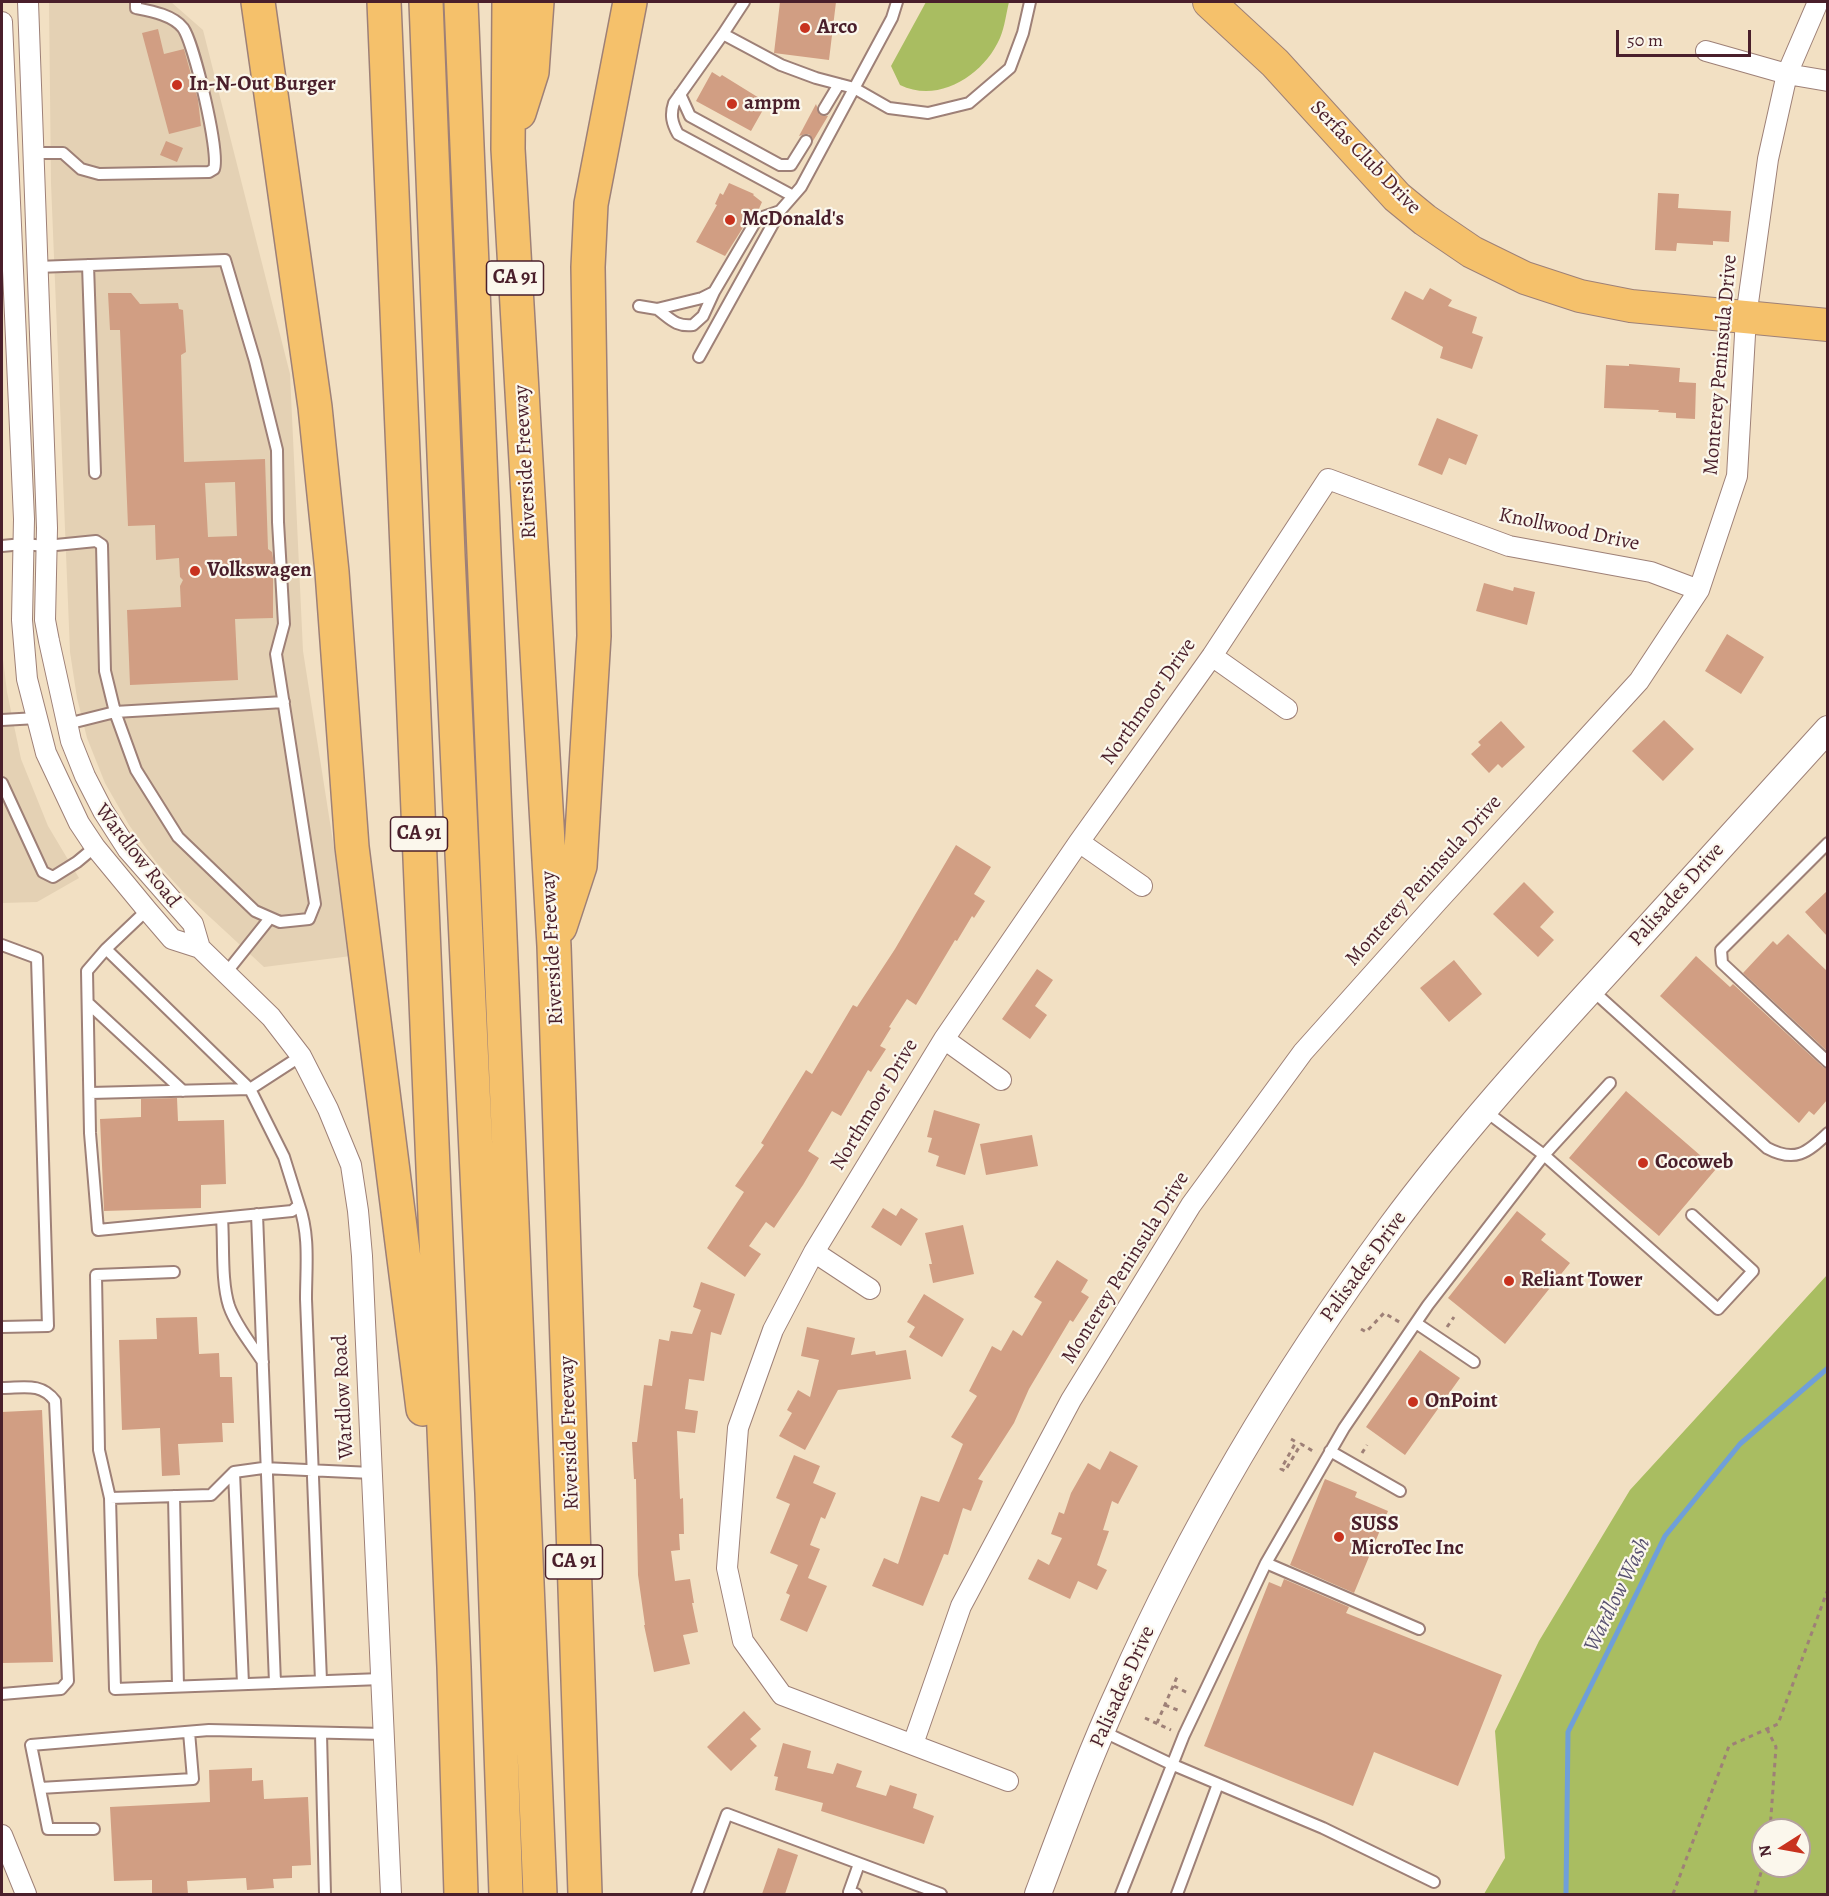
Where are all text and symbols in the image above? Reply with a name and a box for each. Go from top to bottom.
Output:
place label: Arco [817,15,858,41]
scale bar [1619,18,1754,56]
marker: Arco [798,21,812,35]
text: 50 m [1627,28,1663,52]
place label: In-N-Out Burger [189,72,336,98]
marker: In-N-Out Burger [170,78,184,92]
place label: ampm [744,91,801,117]
street label: Serfas Club Drive [1304,96,1426,220]
marker: ampm [725,97,739,111]
place label: McDonald's [742,207,844,233]
marker: McDonald's [723,213,737,227]
street label: Monterey Peninsula Drive [1699,254,1743,476]
road number: CA 91 [486,261,544,295]
street label: Riverside Freeway [509,384,543,540]
street label: Knollwood Drive [1496,503,1642,557]
place label: Volkswagen [207,558,312,584]
marker: Volkswagen [188,564,202,578]
street label: Northmoor Drive [1096,634,1202,770]
street label: Monterey Peninsula Drive [1341,790,1507,972]
street label: Wardlow Road [89,799,185,913]
road number: CA 91 [390,817,448,851]
street label: Palisades Drive [1624,838,1730,952]
street label: Riverside Freeway [536,870,570,1026]
street label: Northmoor Drive [826,1035,924,1175]
place label: Cocoweb [1655,1150,1733,1176]
marker: Cocoweb [1636,1156,1650,1170]
street label: Monterey Peninsula Drive [1057,1167,1195,1369]
street label: Palisades Drive [1315,1207,1413,1327]
place label: Reliant Tower [1521,1268,1643,1294]
marker: Reliant Tower [1502,1274,1516,1288]
street label: Wardlow Road [328,1334,360,1460]
street label: Riverside Freeway [555,1355,585,1511]
place label: OnPoint [1425,1389,1498,1415]
marker: OnPoint [1406,1395,1420,1409]
place label: SUSS MicroTec Inc [1351,1512,1464,1562]
marker: SUSS MicroTec Inc [1332,1530,1346,1544]
water label: Wardlow Wash [1579,1533,1657,1657]
road number: CA 91 [546,1545,602,1579]
street label: Palisades Drive [1085,1622,1161,1752]
north arrow [1751,1818,1811,1878]
text: N [1753,1843,1777,1859]

